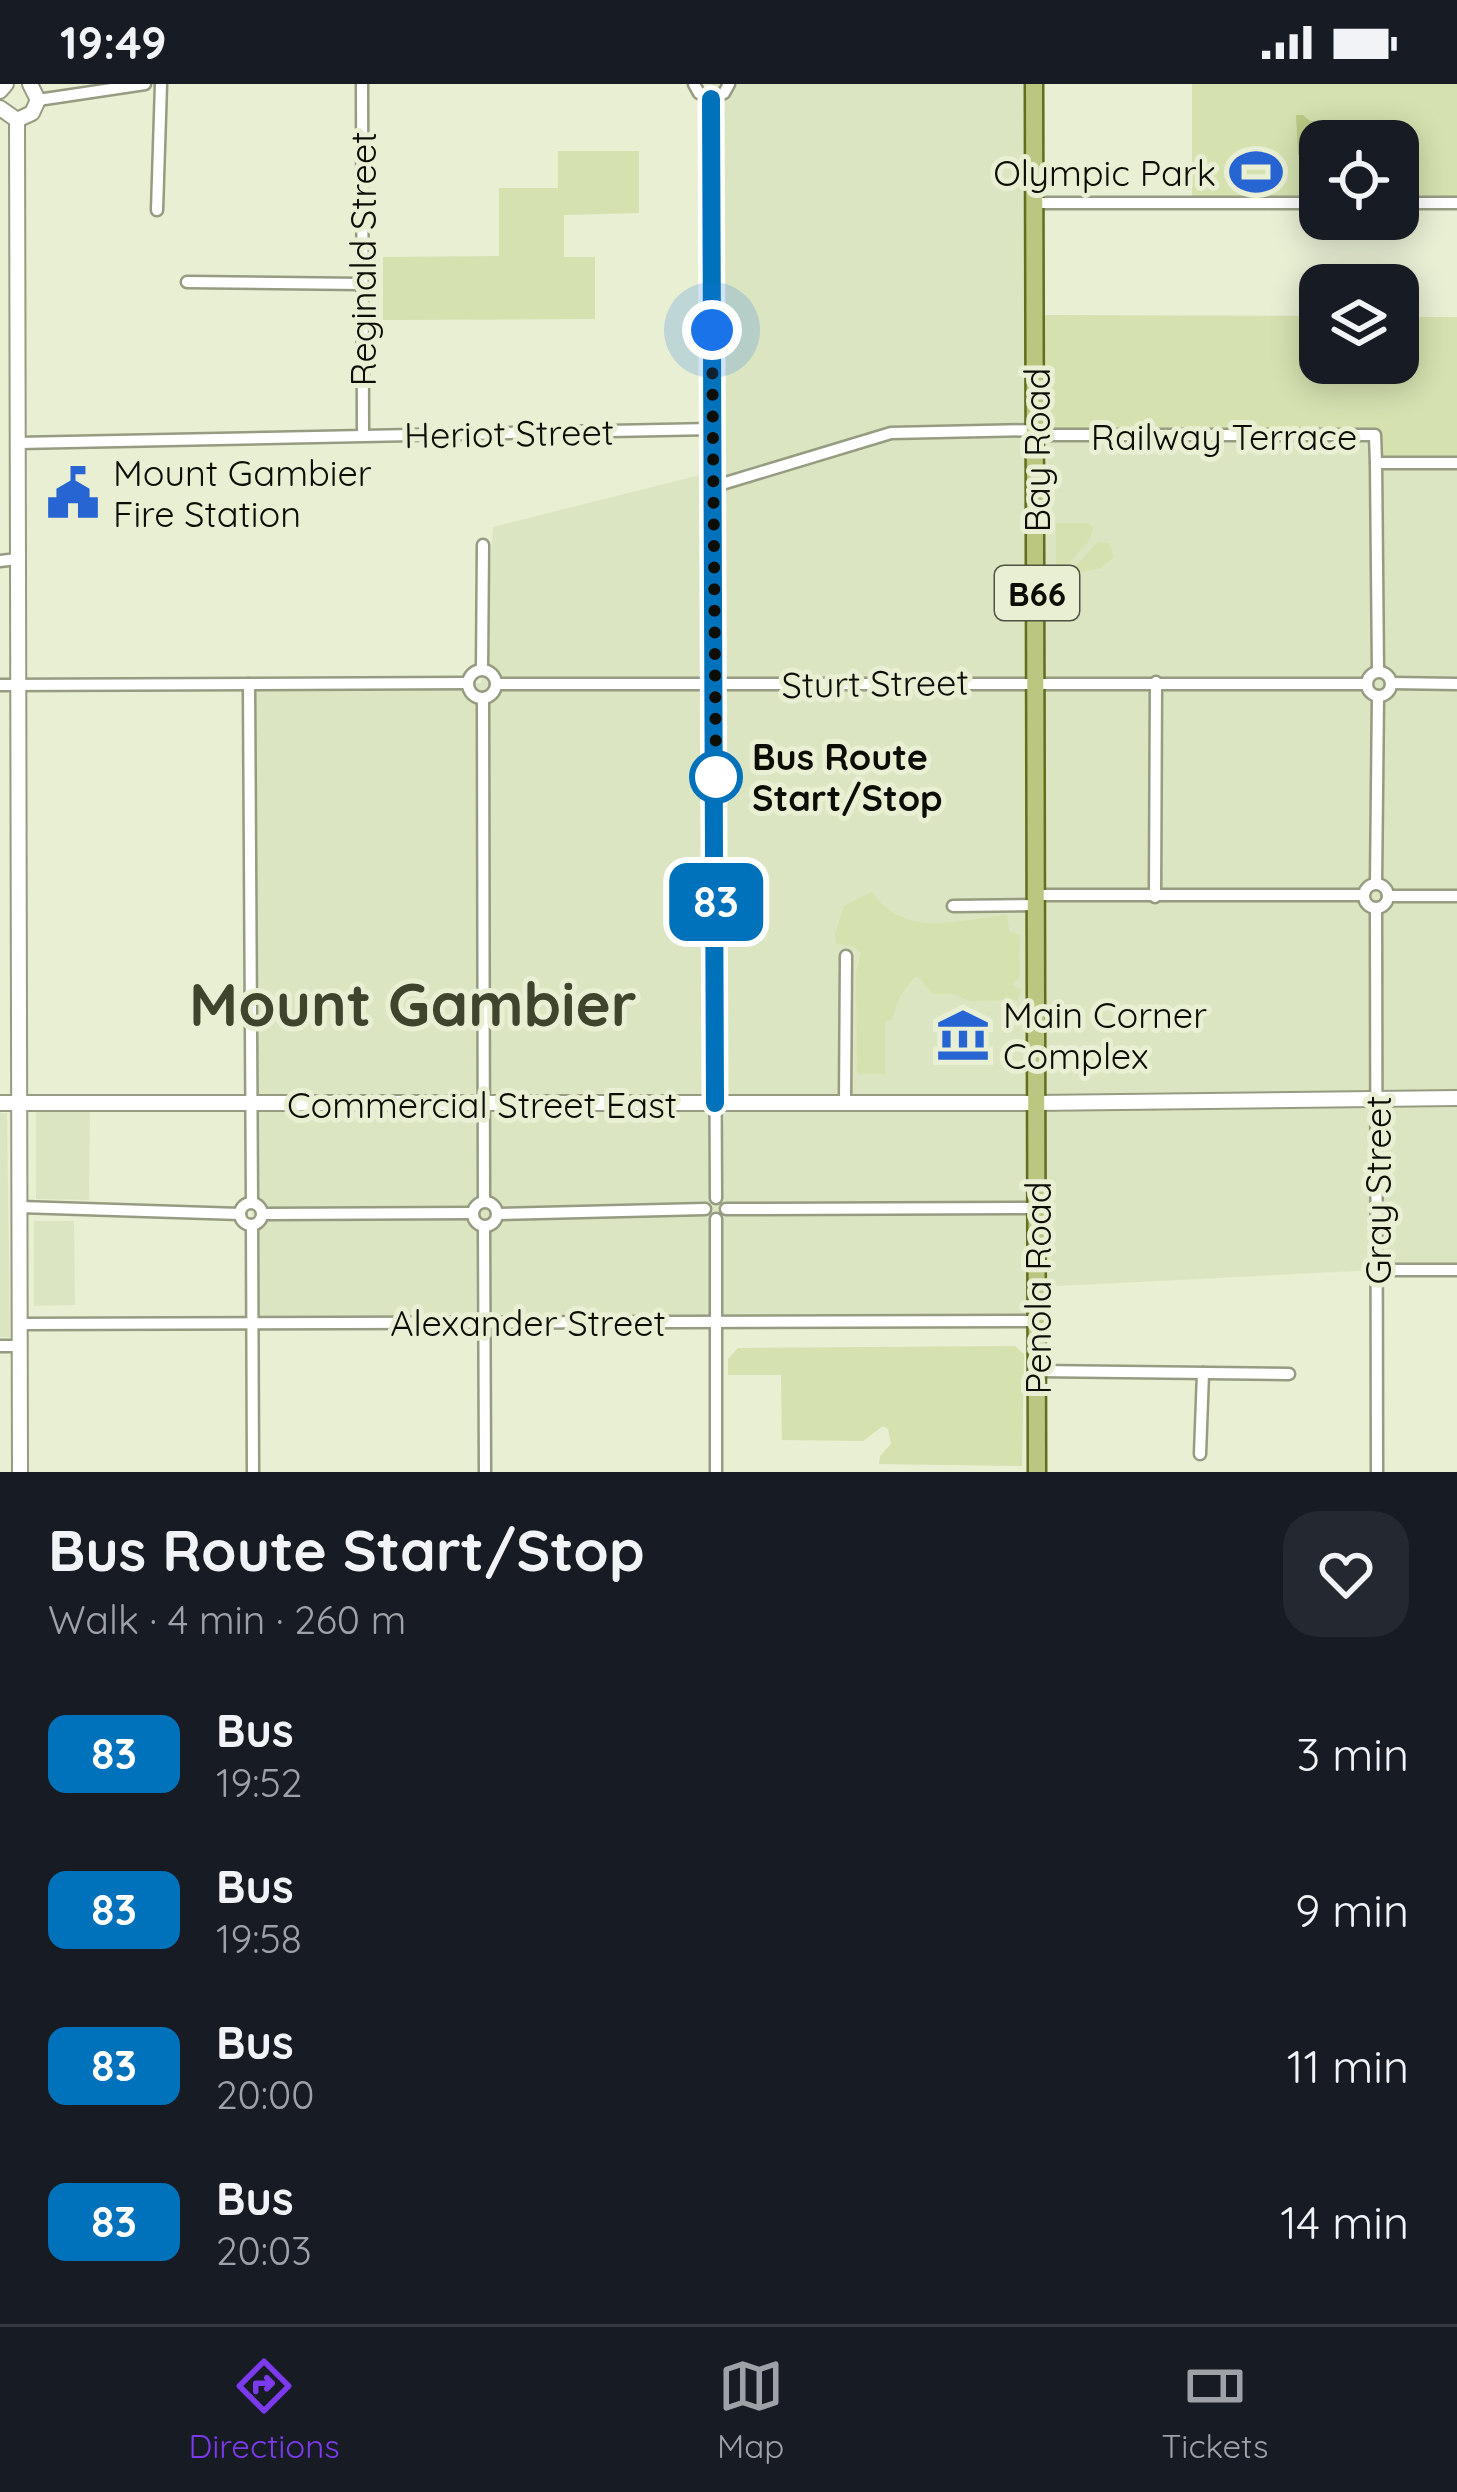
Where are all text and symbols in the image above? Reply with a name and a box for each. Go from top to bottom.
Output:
text: 19:49 [60,14,166,70]
map controls [1299,120,1419,384]
button: locate [1299,120,1419,240]
street label: Reginald Street [340,132,385,386]
sports icon: Olympic Park [1227,143,1285,201]
place label: Olympic Park [993,150,1216,195]
button: layers [1299,264,1419,384]
your location [682,300,742,360]
street label: Bay Road [1014,368,1059,532]
street label: Heriot Street [404,409,614,457]
street label: Railway Terrace [1091,414,1357,459]
place label: Mount Gambier Fire Station [113,450,372,536]
public building icon: Mount Gambier Fire Station [44,464,102,522]
road number: B66 [995,566,1079,620]
street label: Sturt Street [781,659,969,707]
place label: Bus Route Start/Stop [752,734,943,820]
marker: Bus Route Start/Stop [691,752,741,802]
line badge: 83 [662,863,770,941]
text: 83 [693,875,739,928]
district label: Mount Gambier [189,966,637,1041]
place label: Main Corner Complex [1003,992,1207,1078]
museum icon: Main Corner Complex [934,1006,992,1064]
street label: Commercial Street East [287,1082,677,1127]
street label: Gray Street [1355,1096,1400,1284]
street label: Penola Road [1015,1181,1060,1395]
street label: Alexander Street [390,1300,666,1345]
button: heart [1283,1511,1409,1637]
text: Bus Route Start/Stop [48,1514,645,1585]
text: Walk · 4 min · 260 m [48,1595,406,1644]
text: Bus [216,1702,294,1758]
text: 3 min [1296,1726,1409,1782]
text: 83 [91,1727,137,1780]
text: 19:52 [216,1758,302,1807]
text: Bus [216,1858,294,1914]
text: 9 min [1295,1882,1409,1938]
text: 83 [91,1883,137,1936]
text: 19:58 [216,1914,302,1963]
text: Bus [216,2014,294,2070]
text: 11 min [1287,2038,1409,2094]
text: 83 [91,2039,137,2092]
text: 20:00 [216,2070,315,2119]
text: Bus [216,2170,294,2226]
text: 14 min [1280,2194,1409,2250]
text: 83 [91,2195,137,2248]
text: 20:03 [216,2226,312,2275]
tab: Directions [189,2353,340,2466]
tab: Map [717,2353,784,2466]
tab: Tickets [1161,2353,1268,2466]

